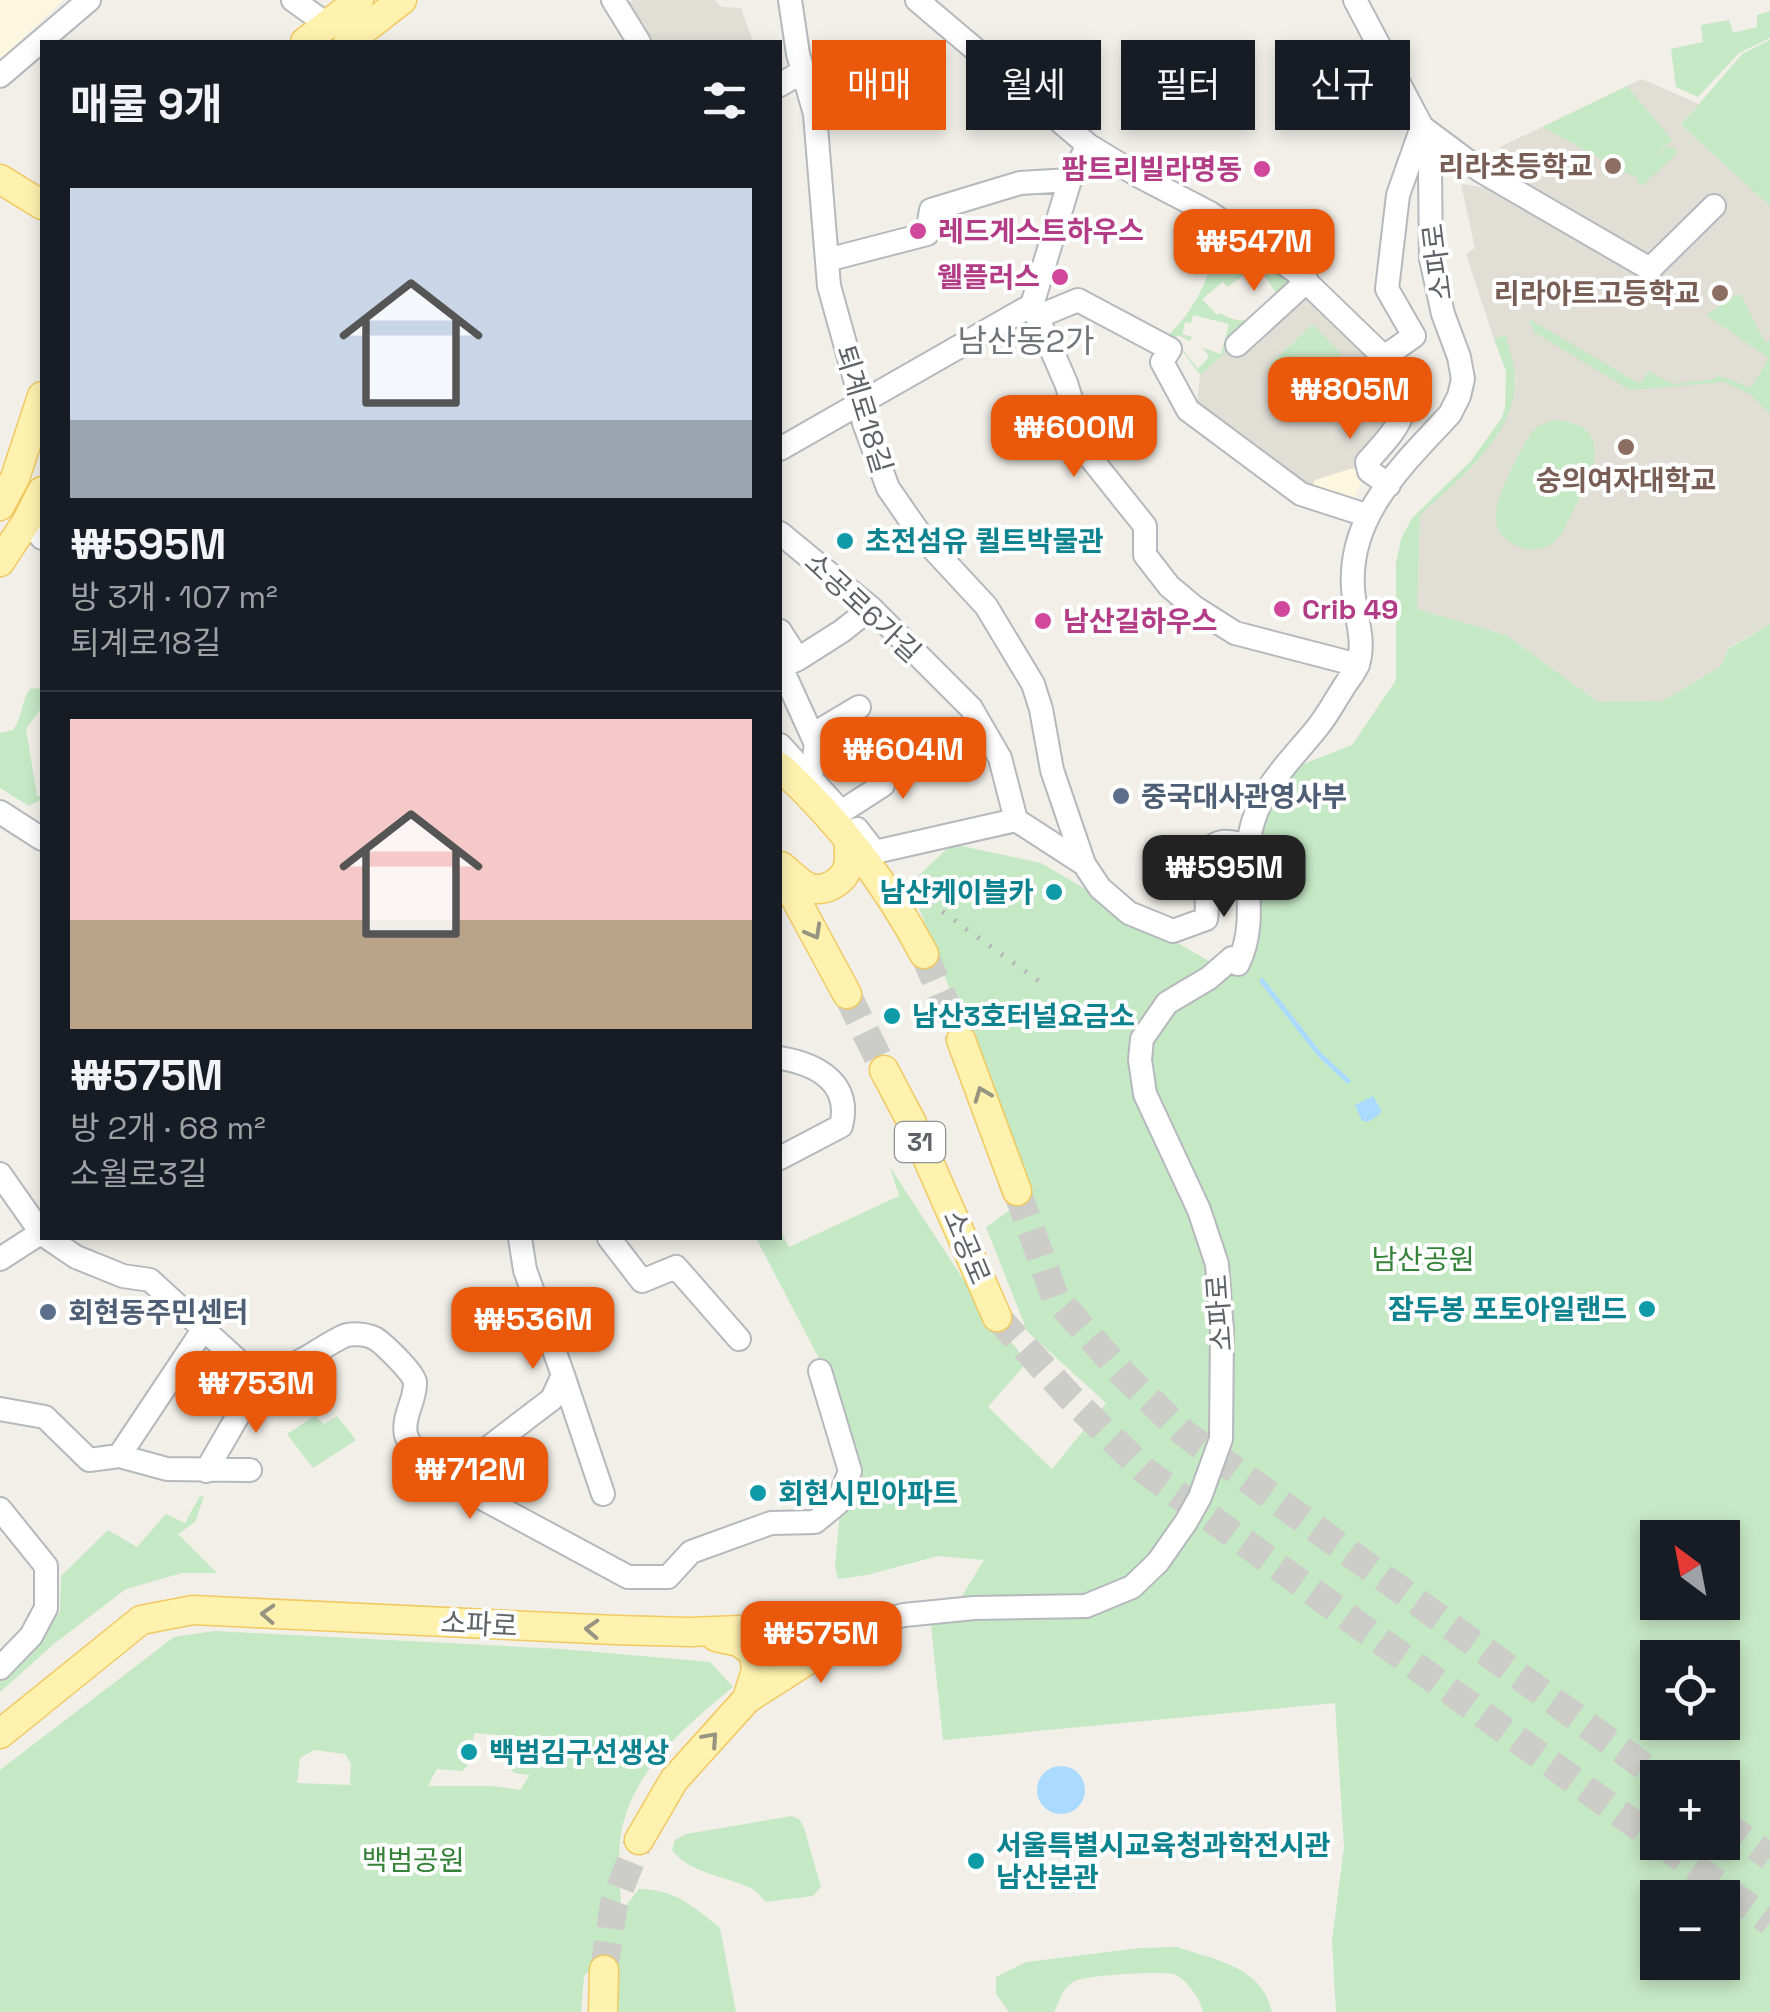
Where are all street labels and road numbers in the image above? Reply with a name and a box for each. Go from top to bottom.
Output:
street label: 소파로 [1414,221,1460,303]
street label: 퇴계로18길 [827,341,901,477]
street label: 소공로6가길 [797,544,929,670]
road number: 31 [895,1122,945,1162]
street label: 소공로 [935,1204,999,1290]
street label: 소파로 [1198,1273,1240,1353]
street label: 소파로 [439,1604,519,1644]

